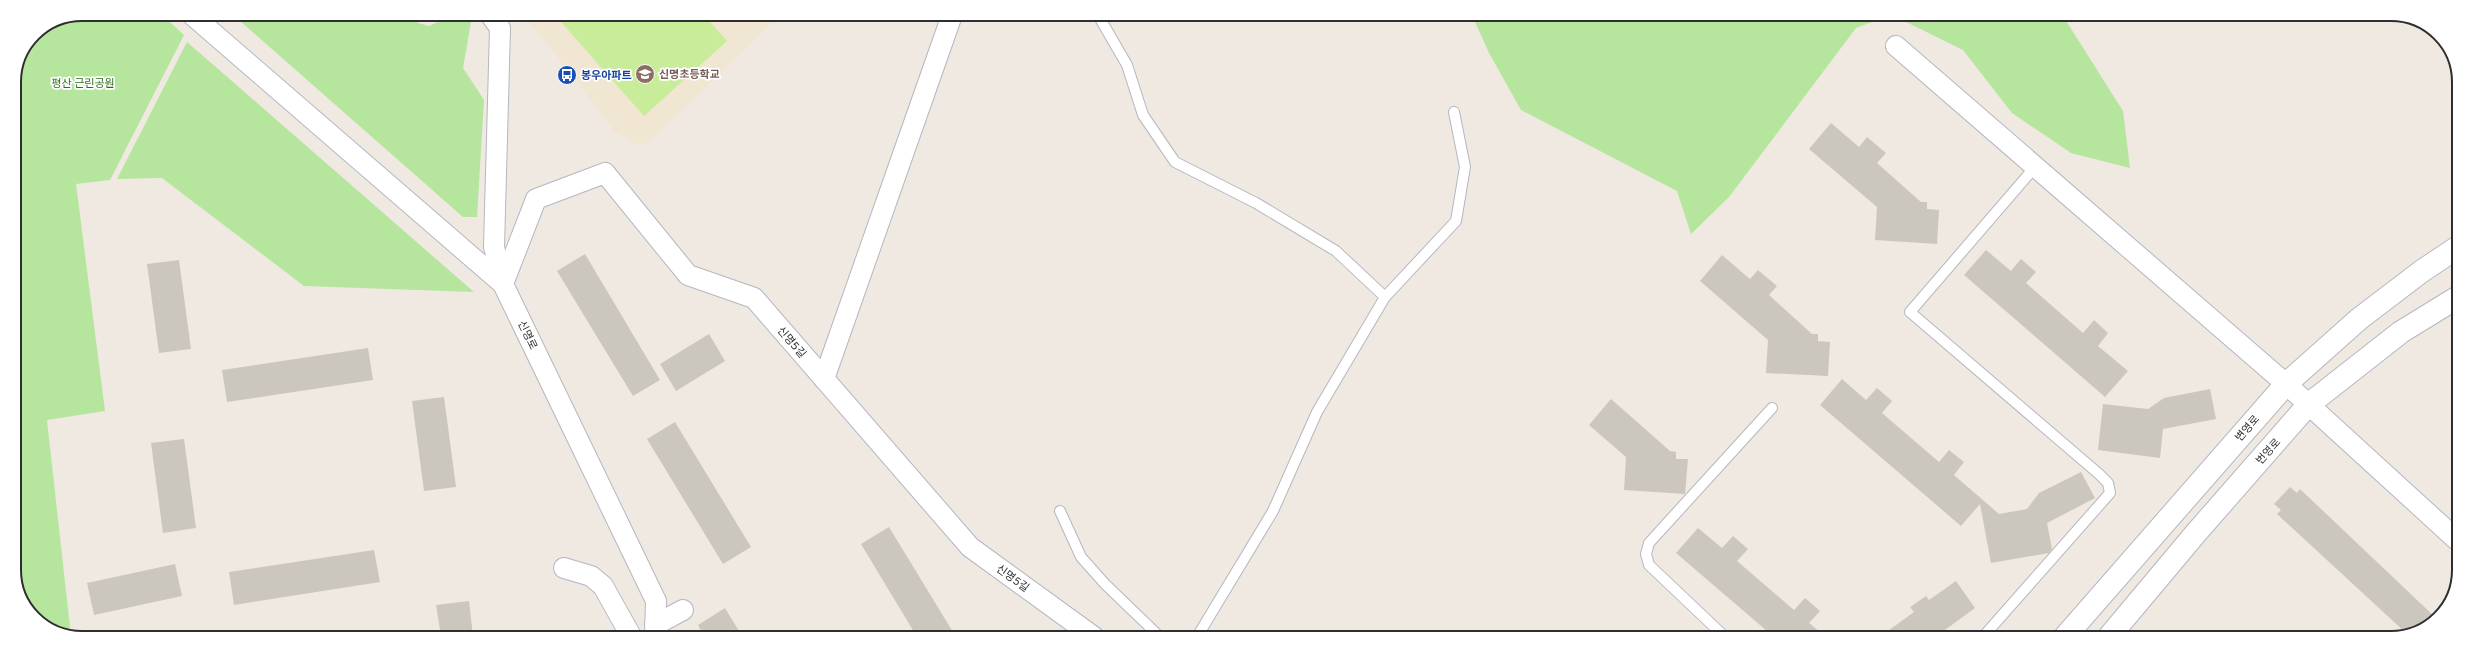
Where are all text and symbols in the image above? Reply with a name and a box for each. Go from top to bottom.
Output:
school or university icon: 신명초등학교 [634,63,656,85]
bus stop icon: 봉우아파트 [556,64,578,86]
place label: 신명초등학교 [659,68,720,82]
place label: 봉우아파트 [581,69,632,83]
park label: 평산 근린공원 [51,77,115,91]
street label: 신명로 [514,319,540,352]
street label: 신명5길 [774,324,809,361]
street label: 변영로 [2233,413,2263,445]
street label: 번영로 [2253,436,2284,468]
street label: 신명5길 [993,562,1032,595]

